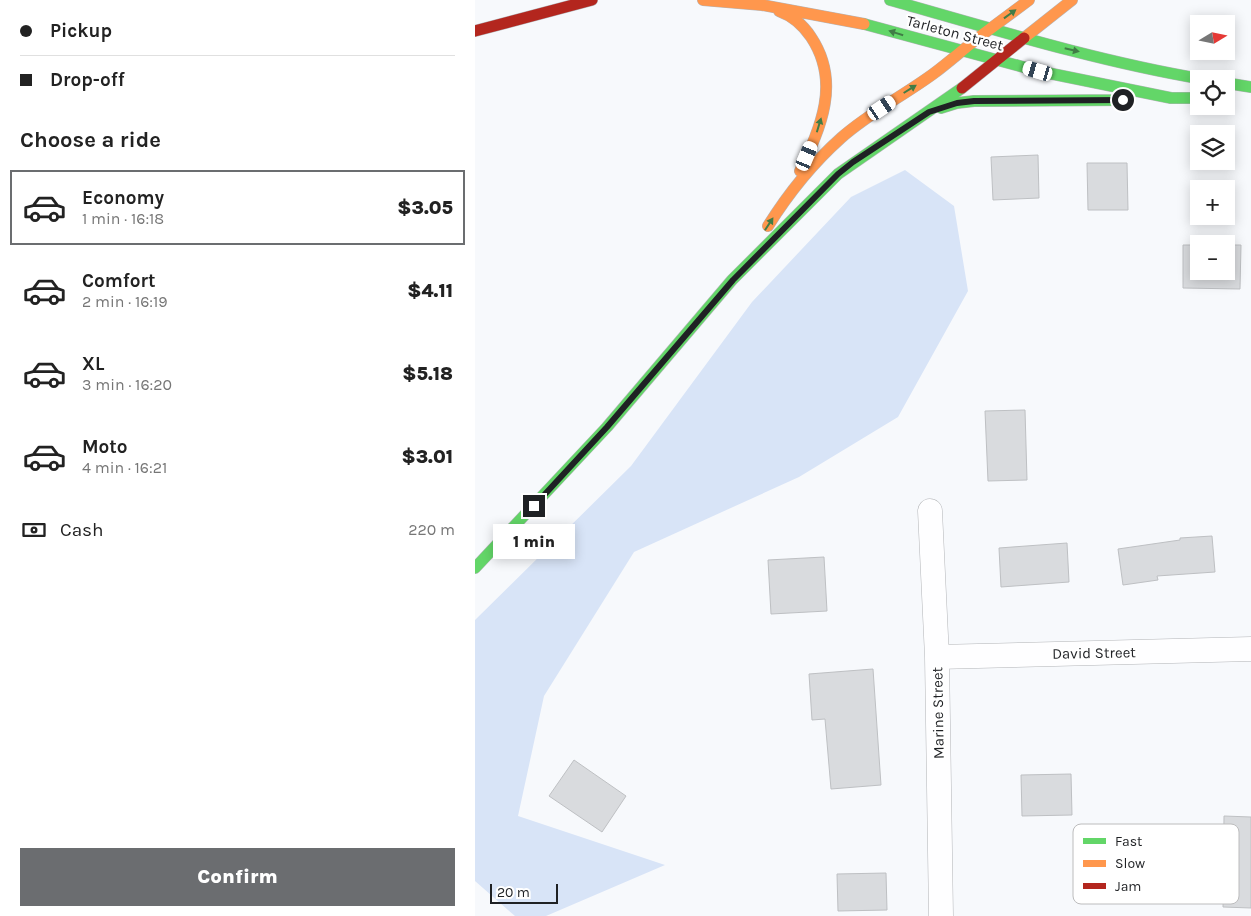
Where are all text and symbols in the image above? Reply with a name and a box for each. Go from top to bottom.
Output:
one-way arrow [1003,9,1016,19]
street label: Tarleton Street [905,11,1006,55]
north arrow [1190,15,1235,60]
map controls [1190,15,1235,280]
text: Pickup [50,20,112,42]
one-way arrow [889,28,904,36]
one-way arrow [1064,46,1079,54]
car [1021,60,1054,82]
text: Drop-off [50,69,125,91]
button: locate [1190,70,1235,115]
one-way arrow [903,84,917,94]
route start [1112,89,1134,111]
car [865,93,898,123]
one-way arrow [816,117,824,132]
button: layers [1190,125,1235,170]
text: Choose a ride [20,127,161,153]
car [794,139,819,173]
button: + [1190,180,1235,225]
icon: car [22,185,67,230]
text: Economy [82,187,164,209]
text: $3.05 [397,197,453,219]
text: 1 min · 16:18 [82,209,164,228]
one-way arrow [764,218,774,231]
button: − [1190,235,1235,280]
icon: car [22,268,67,313]
text: Comfort [82,270,156,292]
text: $4.11 [407,280,453,302]
text: 2 min · 16:19 [82,292,168,311]
icon: car [22,351,67,396]
text: XL [82,353,104,375]
text: $5.18 [402,363,453,385]
text: 3 min · 16:20 [82,375,172,394]
icon: car [22,434,67,479]
text: Moto [82,436,128,458]
text: $3.01 [401,446,453,468]
text: 4 min · 16:21 [82,458,167,477]
route end [523,495,545,517]
icon: cash [20,516,48,544]
text: Cash [60,519,104,541]
text: 220 m [408,520,455,539]
callout: 1 min [493,524,575,558]
text: 1 min [513,532,555,551]
street label: David Street [1052,643,1136,663]
street label: Marine Street [928,666,948,759]
legend [1073,824,1239,904]
text: Fast [1115,833,1142,850]
button: Confirm [20,848,455,906]
text: Slow [1115,855,1145,872]
text: Jam [1115,878,1141,895]
scale bar [490,881,557,904]
text: 20 m [497,884,530,901]

